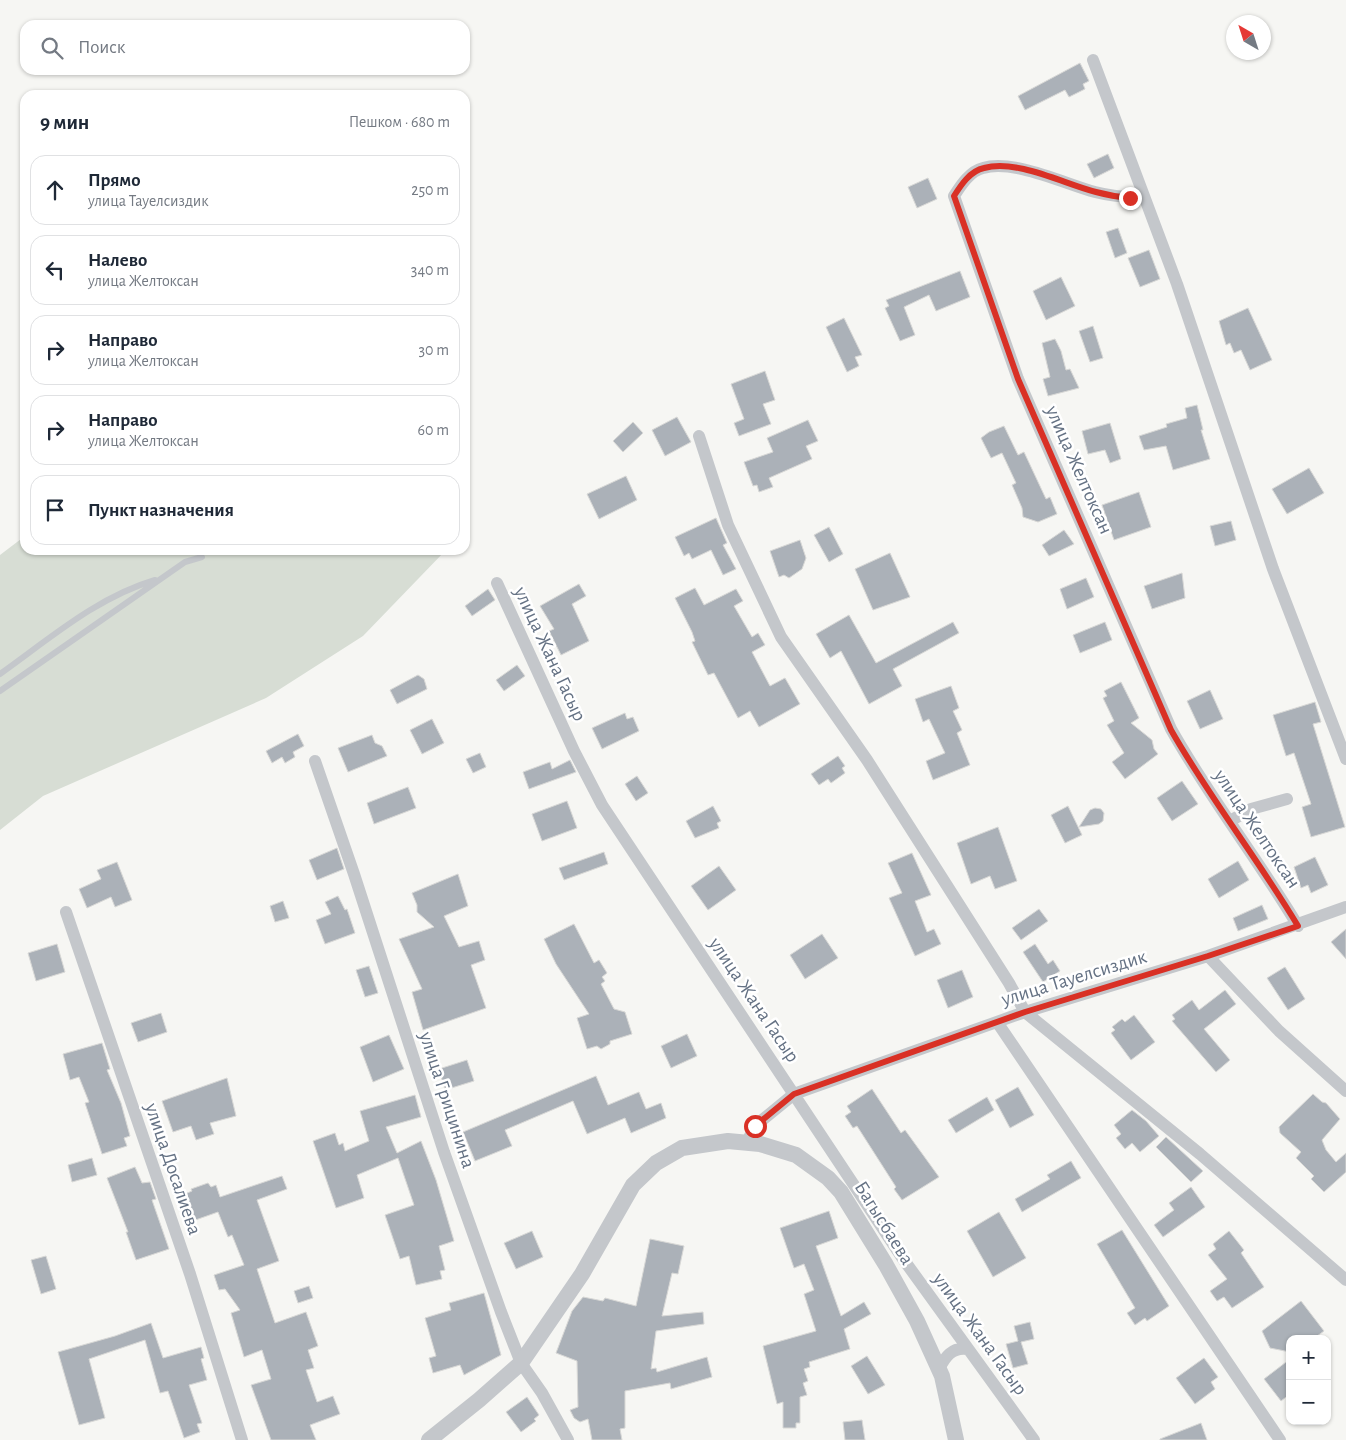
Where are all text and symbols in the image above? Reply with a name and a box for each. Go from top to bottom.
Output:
north arrow [1226,15,1271,60]
search box [20,20,470,75]
icon: search [38,34,66,62]
text: Поиск [78,38,125,57]
text: 9 мин [40,112,89,133]
text: Пешком · 680 m [349,114,450,130]
text: Прямо [88,171,141,190]
icon: ahead [41,176,69,204]
text: 250 m [411,182,449,198]
route end [1119,187,1142,210]
text: улица Тауелсиздик [88,193,209,209]
text: Налево [88,251,147,270]
icon: left [41,256,69,284]
text: 340 m [411,262,449,278]
text: улица Желтоксан [88,273,199,289]
text: Направо [88,331,158,350]
icon: right [41,336,69,364]
text: 30 m [419,342,449,358]
text: улица Желтоксан [88,353,199,369]
street label: улица Желтоксан [1041,402,1116,537]
text: Направо [88,411,158,430]
icon: right [41,416,69,444]
text: 60 m [418,422,449,438]
text: улица Желтоксан [88,433,199,449]
icon: arrive [41,496,69,524]
text: Пункт назначения [88,501,234,520]
street label: улица Жана Гасыр [510,583,590,724]
street label: улица Желтоксан [1209,765,1304,892]
street label: улица Жана Гасыр [704,933,803,1066]
street label: улица Тауелсиздик [998,946,1149,1010]
street label: улица Грицинина [415,1028,478,1171]
street label: улица Досалиева [141,1100,205,1237]
route start [744,1115,767,1138]
street label: Багысбаева [851,1178,917,1268]
street label: улица Жана Гасыр [928,1268,1031,1399]
map controls [1286,1335,1331,1425]
button: + [1286,1335,1331,1380]
button: − [1286,1380,1331,1425]

